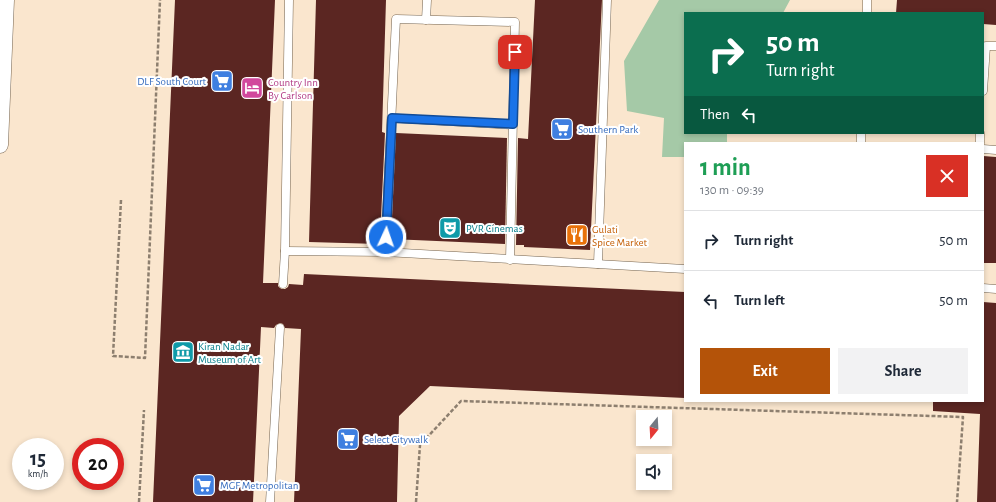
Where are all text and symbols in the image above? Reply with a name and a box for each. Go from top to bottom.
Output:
icon: right [700,28,752,80]
text: 50 m [766,29,820,57]
pin [498,35,532,69]
icon: arrive [504,41,526,63]
text: Turn right [766,62,835,80]
supermarket icon: DLF South Court [209,68,235,94]
hotel icon: Country Inn By Carlson [239,75,265,101]
place label: DLF South Court [137,76,206,87]
place label: Country Inn By Carlson [268,77,318,101]
icon: left [738,104,760,126]
text: Then [700,107,730,122]
supermarket icon: Southern Park [549,116,575,142]
place label: Southern Park [578,124,638,135]
button: close [926,155,968,197]
text: 1 min [700,156,751,180]
text: 130 m · 09:39 [700,184,764,197]
theatre icon: PVR Cinemas [437,215,463,241]
position arrow [365,216,407,258]
restaurant icon: Gulati Spice Market [564,222,590,248]
place label: PVR Cinemas [466,223,523,234]
place label: Gulati Spice Market [592,224,648,248]
icon: right [700,230,722,252]
text: Turn right [734,233,793,248]
text: 50 m [939,233,968,248]
icon: left [700,290,722,312]
text: Turn left [734,293,785,308]
text: 50 m [939,293,968,308]
museum icon: Kiran Nadar Museum of Art [170,339,196,365]
place label: Kiran Nadar Museum of Art [198,341,261,365]
button: Exit [700,348,830,394]
button: Share [838,348,968,394]
north arrow [636,410,672,446]
map controls [636,410,672,490]
supermarket icon: Select Citywalk [335,426,361,452]
place label: Select Citywalk [364,434,428,445]
speed limit sign: 20 [72,438,124,490]
text: 15 [30,449,46,469]
button: sound [636,454,672,490]
text: km/h [28,469,48,479]
supermarket icon: MGF Metropolitan [191,472,217,498]
place label: MGF Metropolitan [220,480,298,491]

